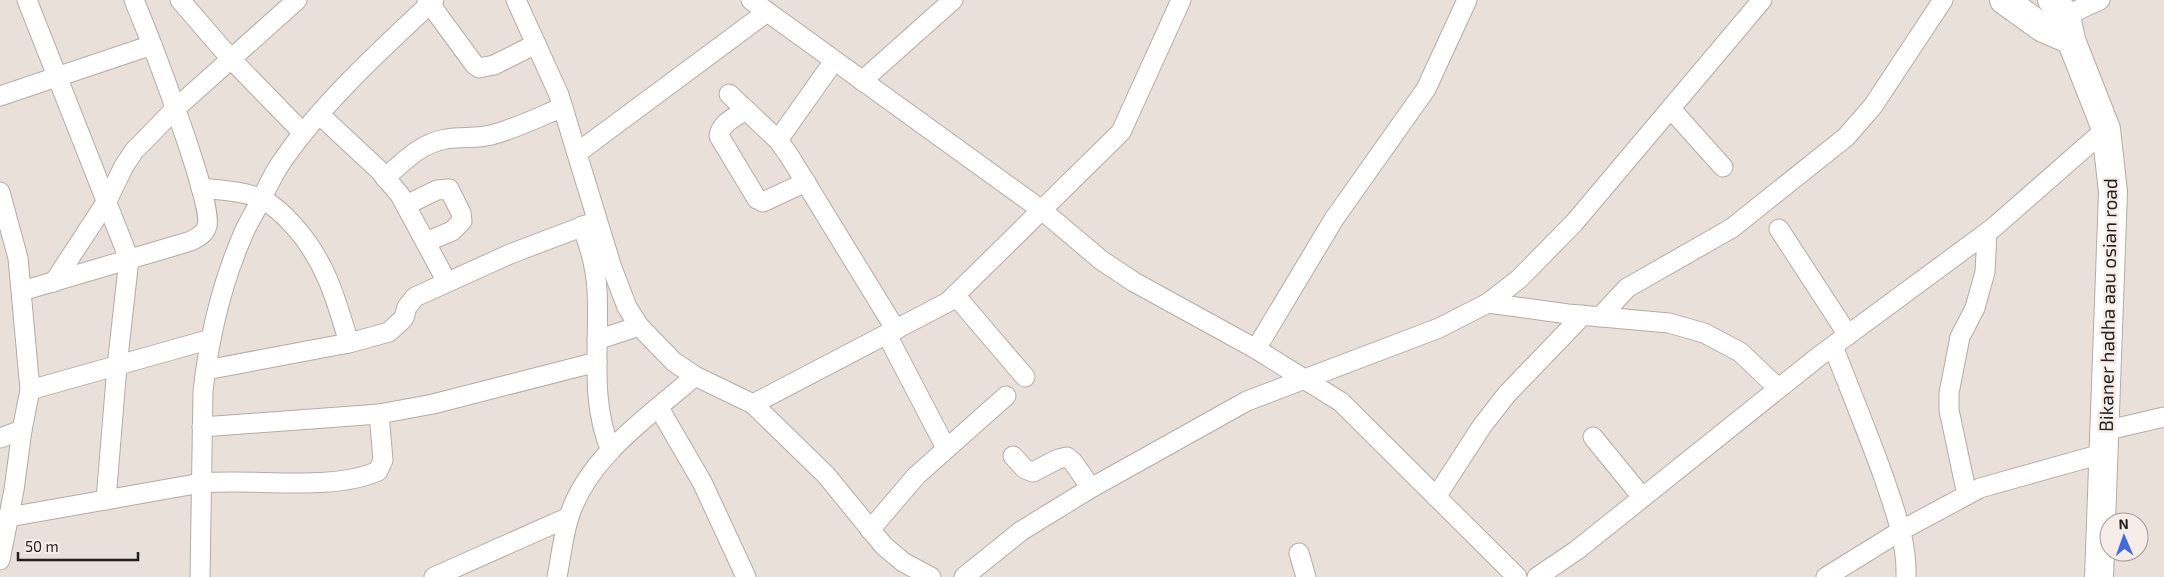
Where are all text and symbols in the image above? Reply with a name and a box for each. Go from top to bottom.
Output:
street label: Bikaner hadha aau osian road [2094,178,2121,432]
north arrow [2099,512,2149,562]
text: N [2118,515,2129,532]
scale bar [18,530,138,562]
text: 50 m [25,537,59,555]

